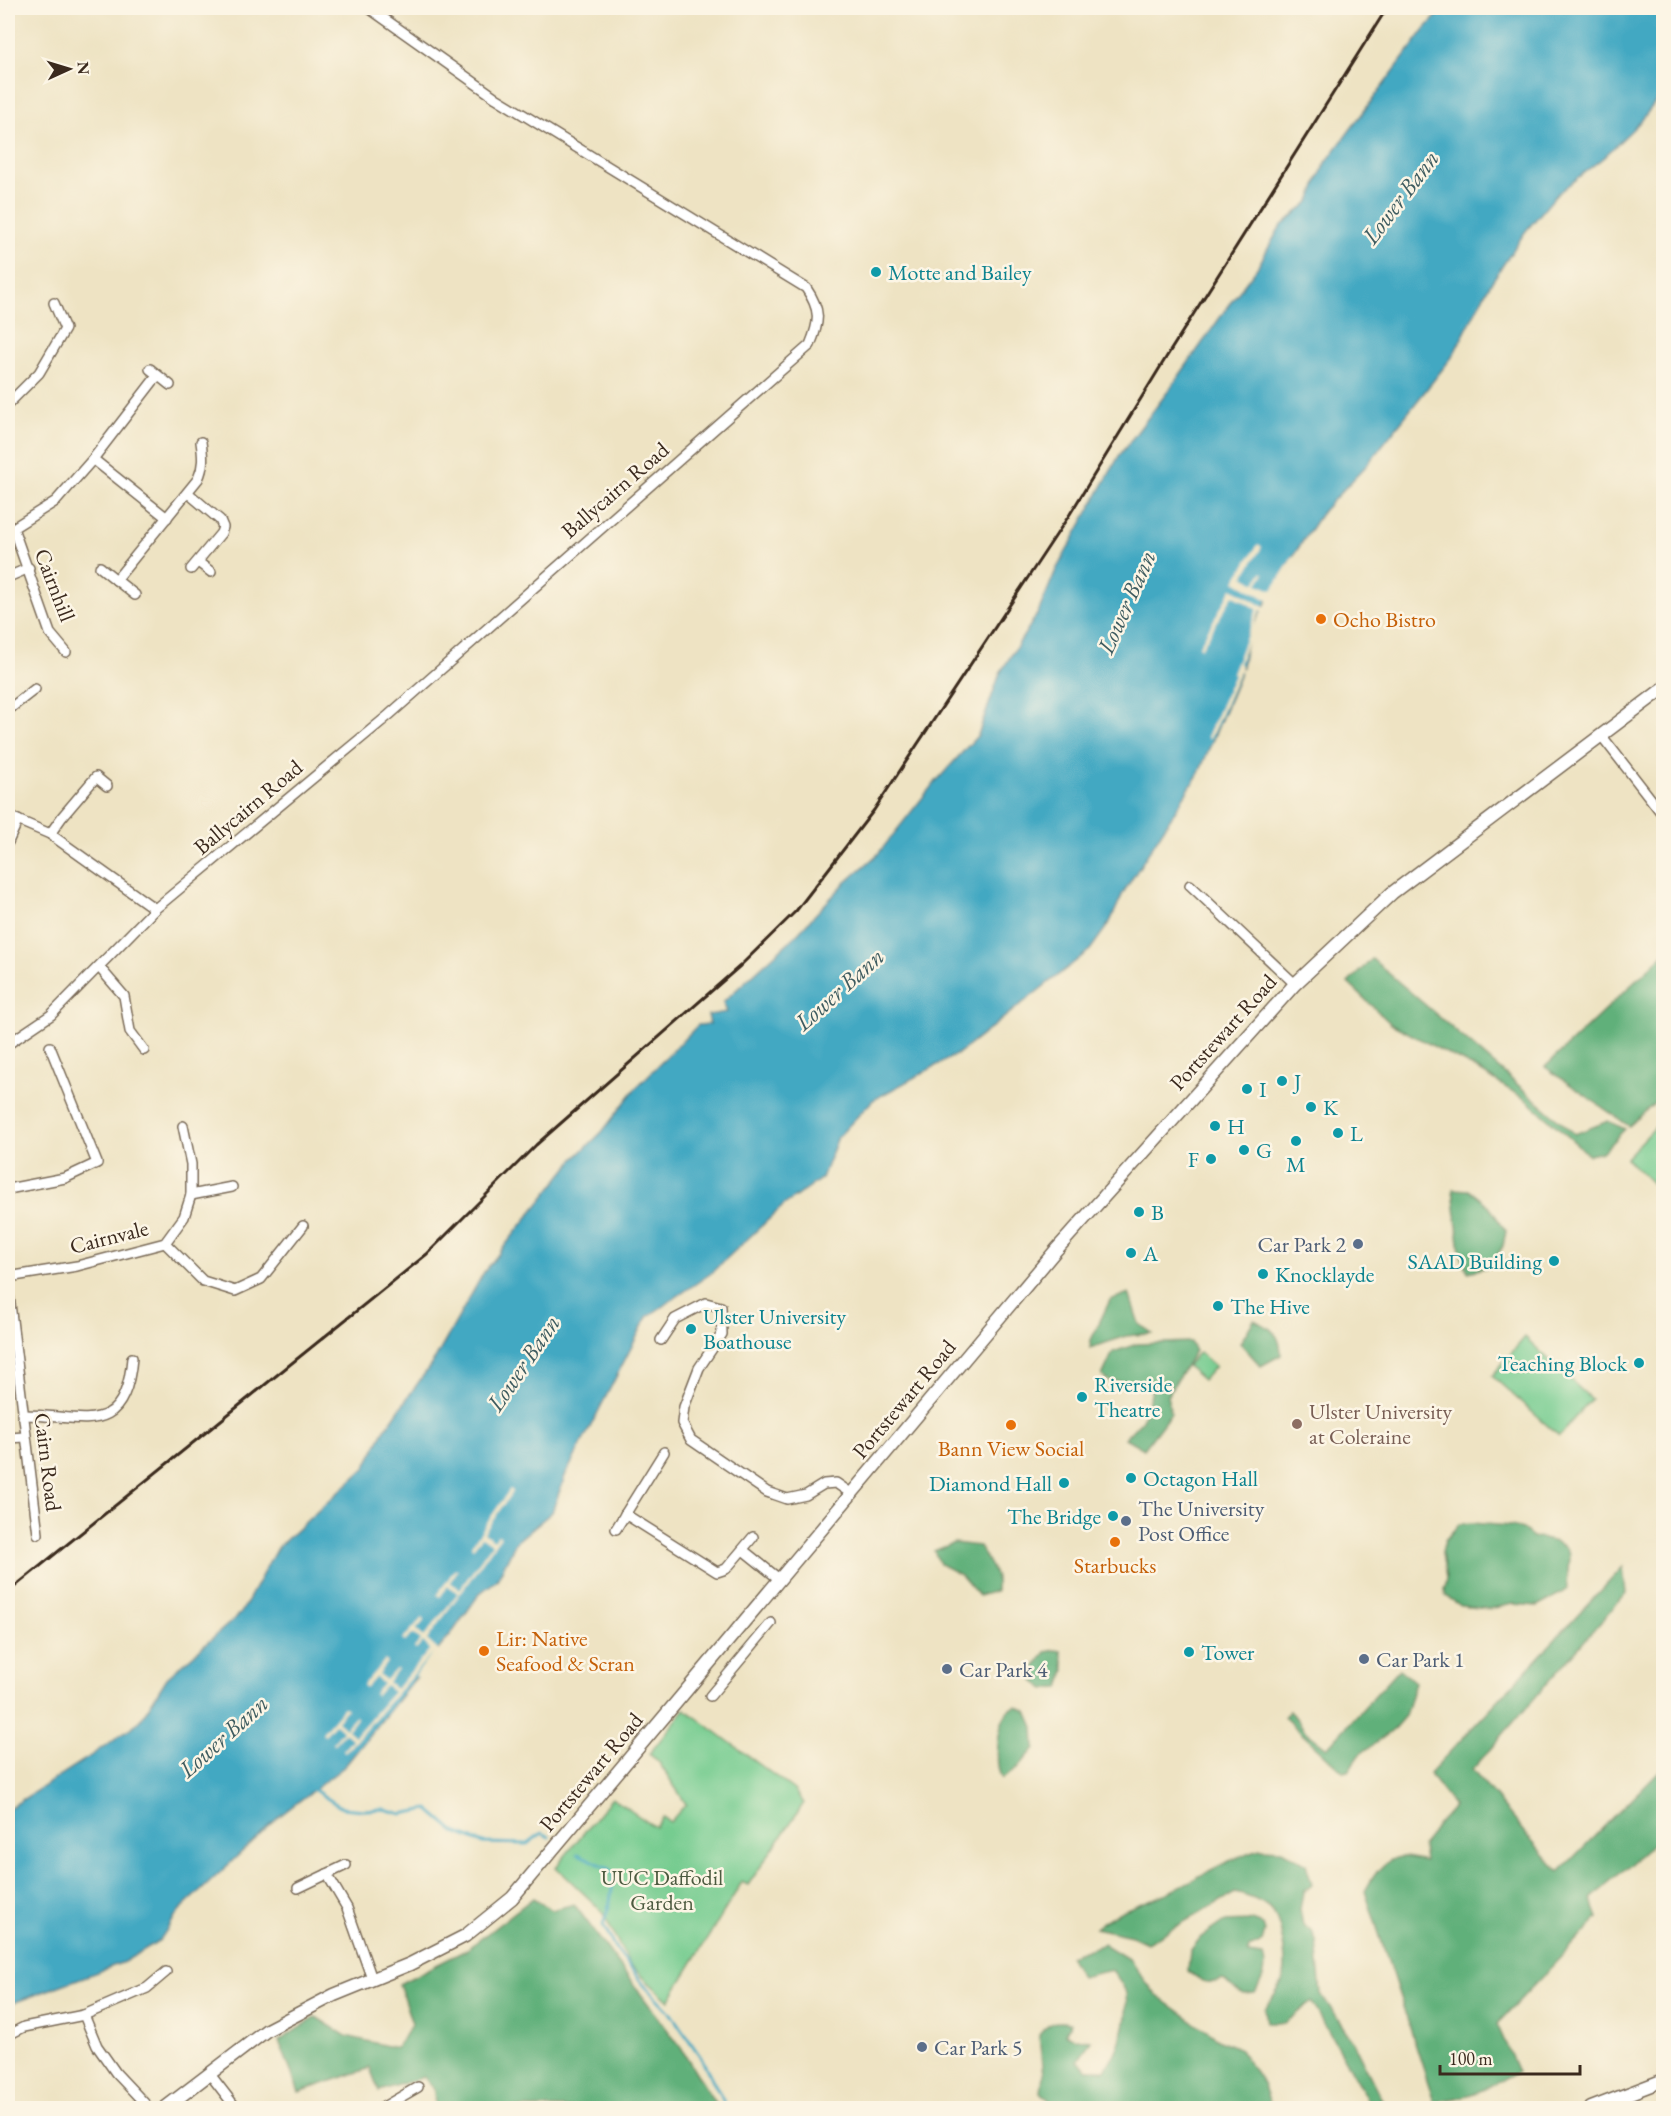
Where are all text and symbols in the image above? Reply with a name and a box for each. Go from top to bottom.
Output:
north arrow [39,39,99,99]
text: N [73,61,94,75]
water label: Lower Bann [1354,144,1445,251]
place label: Motte and Bailey [888,258,1032,287]
marker: Motte and Bailey [869,265,883,279]
street label: Ballycairn Road [555,435,676,545]
street label: Cairnhill [28,544,82,626]
water label: Lower Bann [1089,545,1163,659]
place label: Ocho Bistro [1333,605,1436,634]
marker: Ocho Bistro [1314,612,1328,626]
street label: Ballycairn Road [188,752,309,861]
water label: Lower Bann [787,941,890,1038]
street label: Portstewart Road [1163,967,1284,1096]
place label: J [1292,1067,1301,1096]
marker: J [1275,1074,1289,1088]
place label: I [1259,1075,1267,1104]
marker: I [1240,1082,1254,1096]
place label: K [1323,1093,1339,1122]
marker: K [1304,1100,1318,1114]
place label: H [1227,1112,1245,1141]
marker: H [1208,1119,1222,1133]
place label: L [1350,1119,1363,1148]
marker: L [1331,1126,1345,1140]
marker: M [1289,1134,1303,1148]
place label: G [1256,1136,1272,1165]
marker: G [1237,1143,1251,1157]
place label: F [1188,1145,1199,1174]
place label: M [1286,1150,1306,1179]
marker: F [1204,1152,1218,1166]
place label: B [1151,1198,1164,1227]
marker: B [1132,1205,1146,1219]
street label: Cairnvale [67,1213,152,1261]
place label: Car Park 2 [1257,1230,1346,1259]
marker: Car Park 2 [1351,1237,1365,1251]
place label: A [1142,1239,1159,1268]
marker: A [1124,1246,1138,1260]
place label: SAAD Building [1407,1247,1542,1276]
marker: SAAD Building [1547,1254,1561,1268]
place label: Knocklayde [1275,1260,1375,1289]
marker: Knocklayde [1256,1267,1270,1281]
place label: The Hive [1230,1292,1310,1321]
marker: The Hive [1211,1299,1225,1313]
place label: Ulster University Boathouse [703,1302,847,1356]
water label: Lower Bann [479,1309,567,1418]
marker: Ulster University Boathouse [684,1322,698,1336]
street label: Portstewart Road [846,1333,963,1465]
place label: Teaching Block [1498,1349,1628,1378]
marker: Teaching Block [1632,1356,1646,1370]
place label: Riverside Theatre [1094,1370,1173,1424]
marker: Riverside Theatre [1075,1390,1089,1404]
place label: Ulster University at Coleraine [1309,1397,1453,1451]
street label: Cairn Road [28,1411,69,1514]
marker: Ulster University at Coleraine [1290,1417,1304,1431]
marker: Bann View Social [1004,1418,1018,1432]
place label: Bann View Social [938,1434,1084,1463]
place label: Octagon Hall [1143,1464,1258,1493]
place label: Diamond Hall [929,1469,1052,1498]
marker: Octagon Hall [1124,1471,1138,1485]
marker: Diamond Hall [1057,1476,1071,1490]
place label: The University Post Office [1138,1494,1265,1548]
place label: The Bridge [1007,1502,1101,1531]
marker: The Bridge [1106,1509,1120,1523]
marker: The University Post Office [1119,1514,1133,1528]
marker: Starbucks [1108,1535,1122,1549]
place label: Starbucks [1074,1551,1156,1580]
place label: Lir: Native Seafood & Scran [496,1624,635,1678]
place label: Tower [1201,1638,1255,1667]
marker: Lir: Native Seafood & Scran [477,1644,491,1658]
marker: Tower [1182,1645,1196,1659]
place label: Car Park 1 [1376,1645,1465,1674]
marker: Car Park 1 [1357,1652,1371,1666]
place label: Car Park 4 [959,1655,1048,1684]
marker: Car Park 4 [940,1662,954,1676]
water label: Lower Bann [171,1688,274,1785]
street label: Portstewart Road [533,1706,650,1838]
park label: UUC Daffodil Garden [601,1863,723,1917]
place label: Car Park 5 [934,2033,1023,2062]
scale bar [1440,2038,1580,2076]
marker: Car Park 5 [915,2040,929,2054]
text: 100 m [1449,2047,1493,2070]

